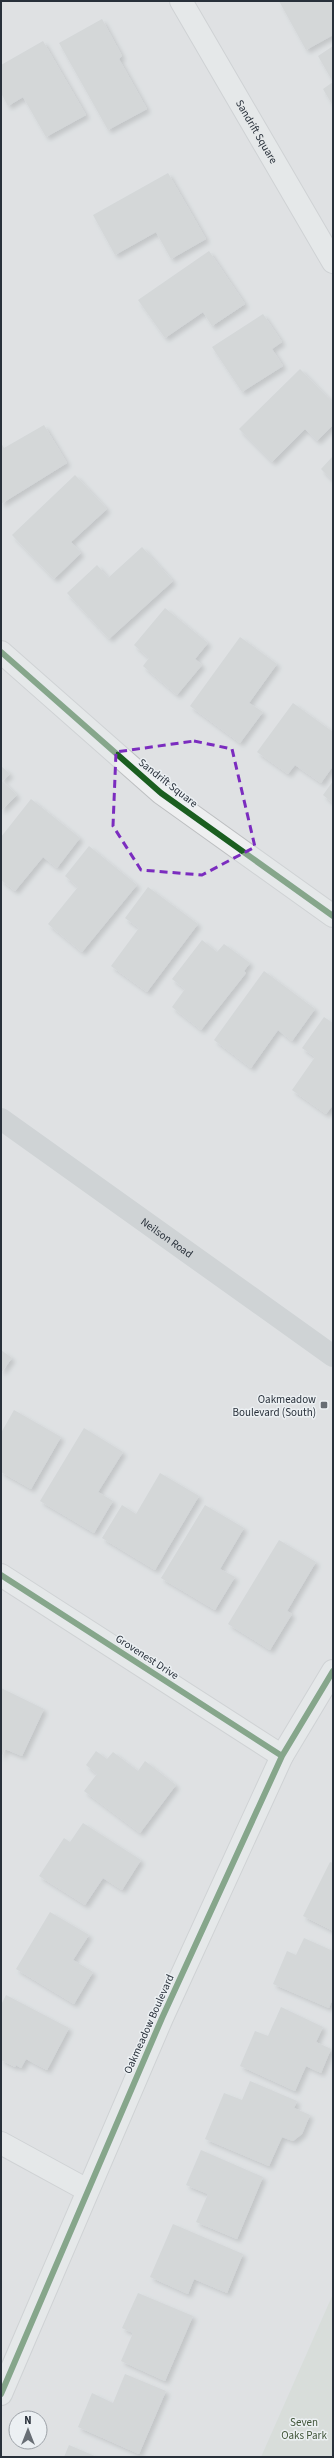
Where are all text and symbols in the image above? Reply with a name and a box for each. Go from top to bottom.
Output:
street label: Sandrift Square [233,97,282,167]
street label: Sandrift Square [135,755,201,811]
street label: Neilson Road [138,1214,196,1261]
place label: Oakmeadow Boulevard (South) [233,1392,316,1420]
marker: Oakmeadow Boulevard (South) [319,1400,329,1410]
street label: Grovenest Drive [112,1631,182,1683]
street label: Oakmeadow Boulevard [120,1972,178,2076]
north arrow [8,2410,48,2450]
text: N [24,2413,32,2428]
park label: Seven Oaks Park [281,2415,327,2443]

